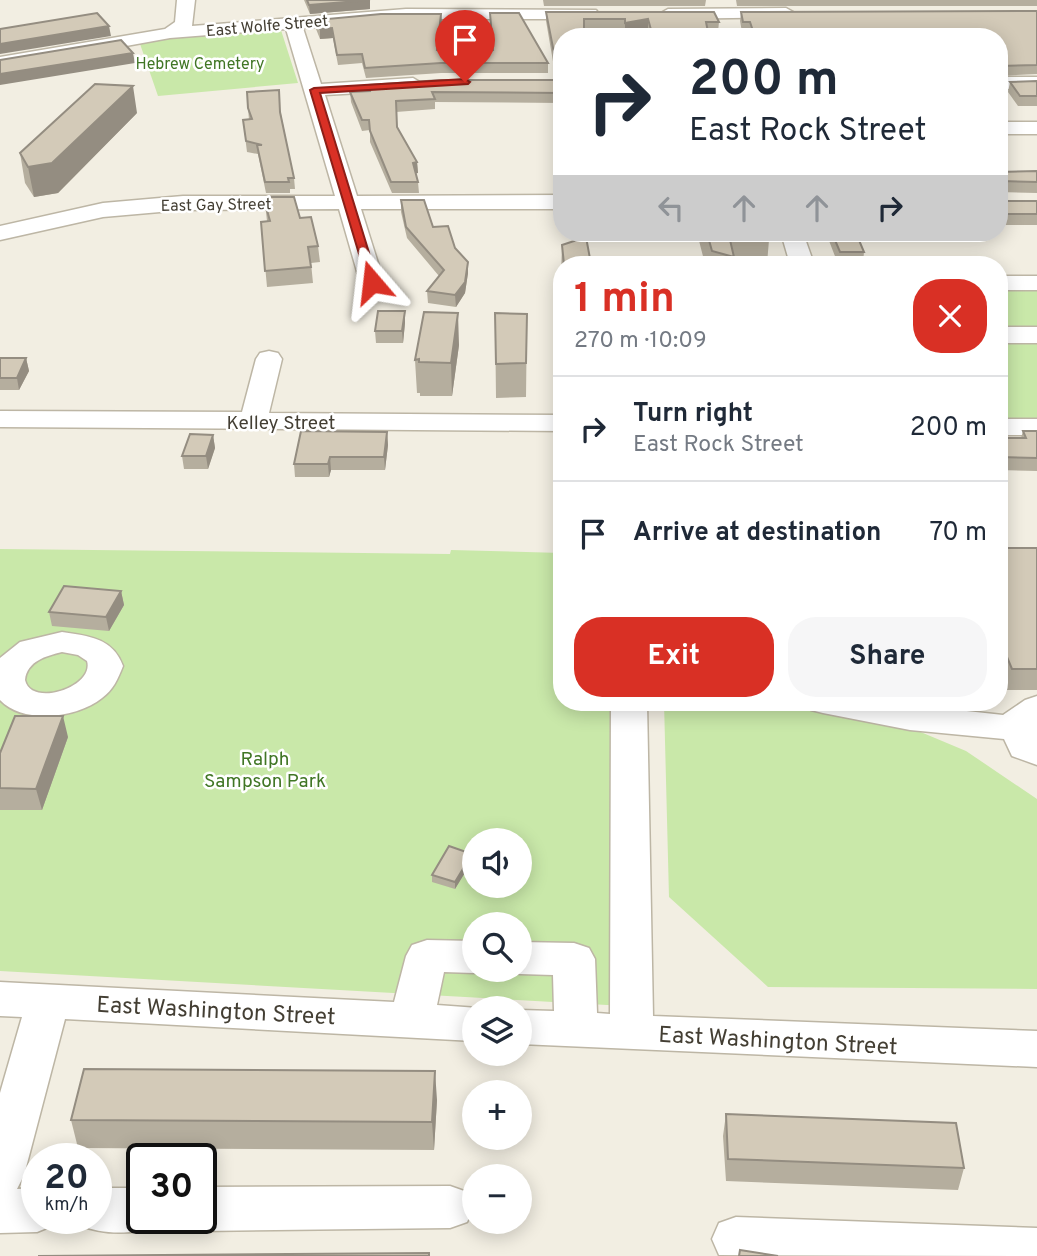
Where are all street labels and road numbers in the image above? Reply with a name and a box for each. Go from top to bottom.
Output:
street label: East Wolfe Street [205,12,329,42]
street label: East Gay Street [160,195,272,217]
street label: Kelley Street [227,412,335,436]
street label: East Washington Street [96,992,336,1033]
street label: East Washington Street [658,1022,898,1063]

